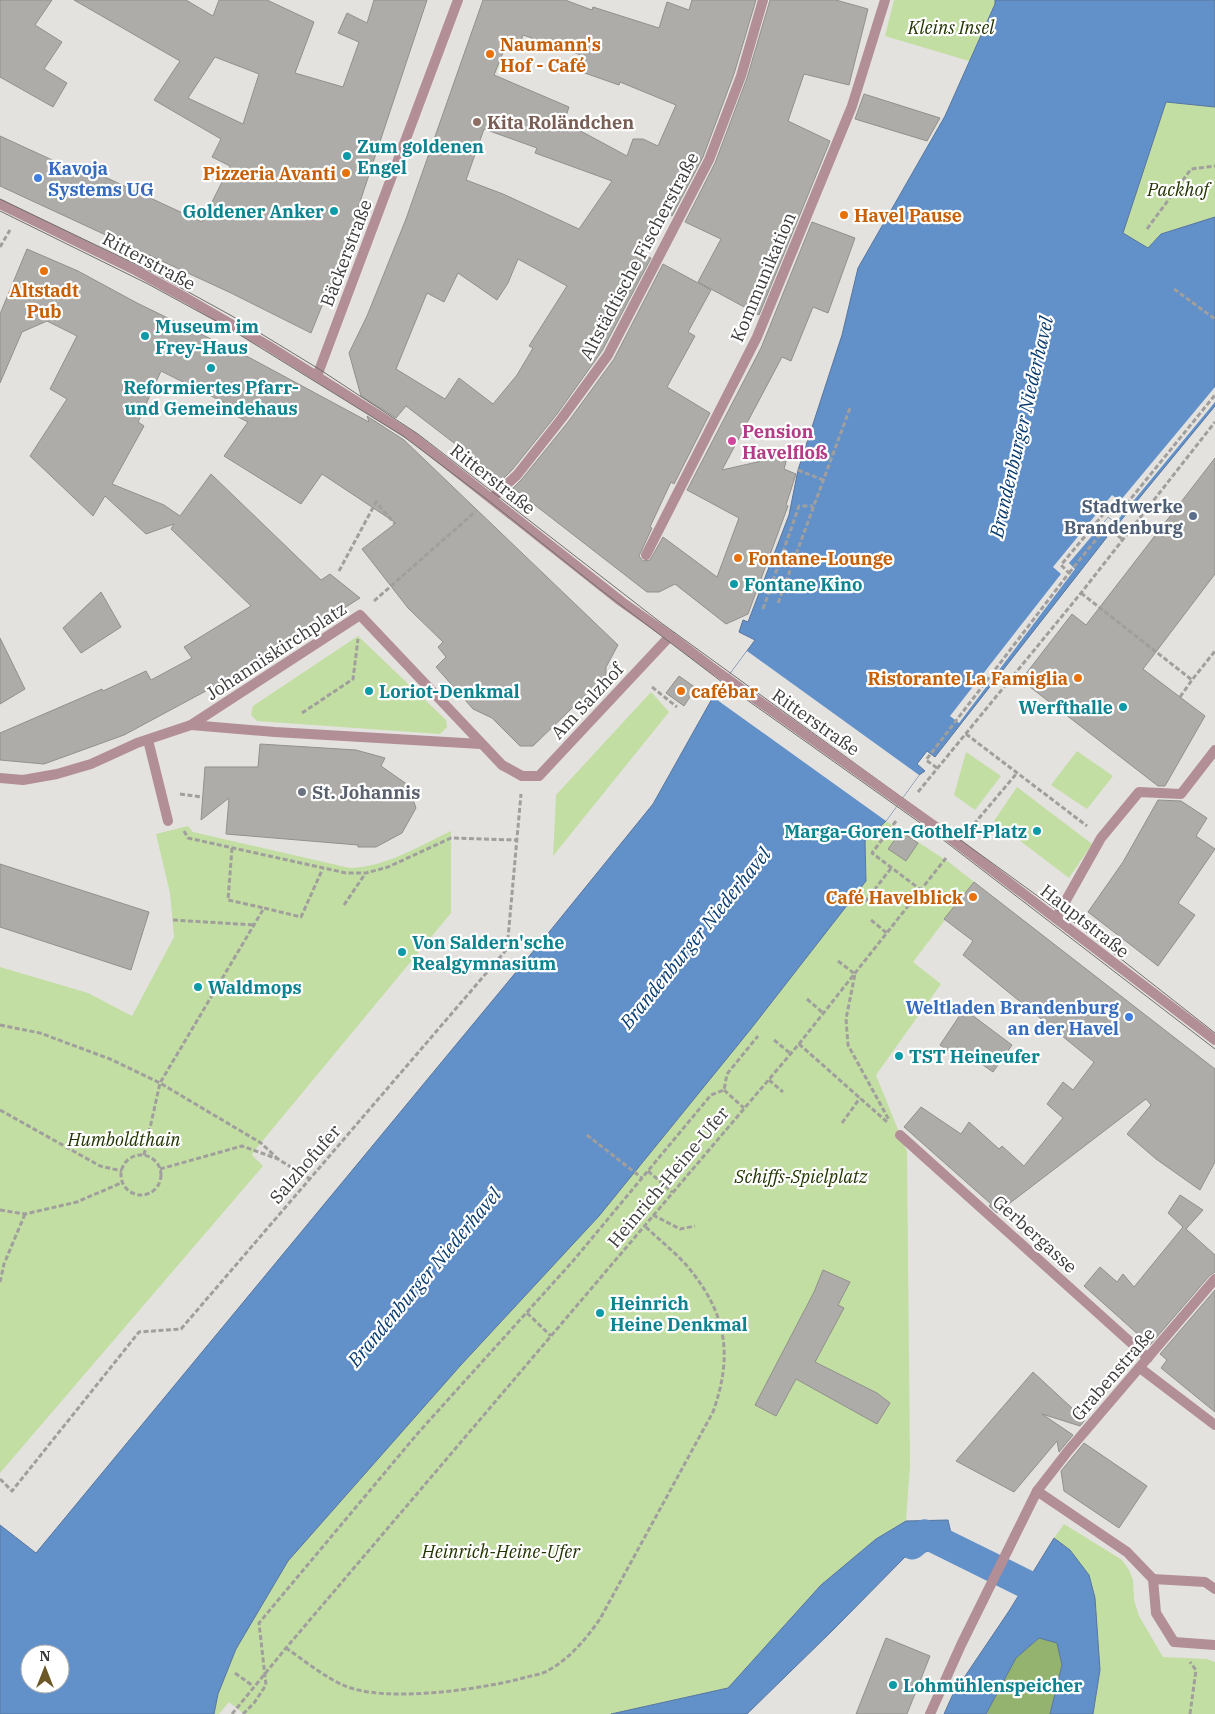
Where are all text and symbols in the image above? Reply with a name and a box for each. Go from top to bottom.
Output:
park label: Kleins Insel [907,16,995,39]
place label: Naumann's Hof - Café [500,33,601,77]
marker: Naumann's Hof - Café [484,48,496,60]
place label: Kita Roländchen [487,111,634,134]
marker: Kita Roländchen [471,116,483,128]
place label: Zum goldenen Engel [357,135,484,179]
street label: Altstädtische Fischerstraße [574,148,704,364]
marker: Zum goldenen Engel [341,150,353,162]
place label: Kavoja Systems UG [48,157,154,201]
place label: Pizzeria Avanti [203,162,336,185]
marker: Pizzeria Avanti [340,167,352,179]
marker: Kavoja Systems UG [32,172,44,184]
park label: Packhof [1146,178,1212,201]
street label: Bäckerstraße [315,196,377,310]
place label: Goldener Anker [183,200,324,223]
place label: Havel Pause [854,204,962,227]
marker: Goldener Anker [328,205,340,217]
street label: Kommunikation [725,209,801,345]
marker: Havel Pause [838,209,850,221]
street label: Ritterstraße [99,227,199,295]
marker: Altstadt Pub [38,265,50,277]
place label: Altstadt Pub [9,279,79,323]
water label: Brandenburger Niederhavel [984,313,1058,541]
place label: Museum im Frey-Haus [155,315,259,359]
marker: Museum im Frey-Haus [139,330,151,342]
marker: Reformiertes Pfarr- und Gemeindehaus [205,362,217,374]
place label: Reformiertes Pfarr- und Gemeindehaus [123,376,299,420]
place label: Pension Havelfloß [742,420,828,464]
marker: Pension Havelfloß [726,435,738,447]
street label: Ritterstraße [446,439,540,519]
place label: Stadtwerke Brandenburg [1064,495,1184,539]
marker: Stadtwerke Brandenburg [1187,510,1199,522]
place label: Fontane-Lounge [748,547,893,570]
marker: Fontane-Lounge [732,552,744,564]
place label: Fontane Kino [744,573,863,596]
marker: Fontane Kino [728,578,740,590]
street label: Johanniskirchplatz [201,597,351,705]
street label: Am Salzhof [546,657,629,744]
place label: Ristorante La Famiglia [867,667,1068,690]
marker: Ristorante La Famiglia [1072,672,1084,684]
place label: Loriot-Denkmal [379,680,520,703]
place label: cafébar [691,680,758,703]
street label: Ritterstraße [768,683,864,761]
marker: Loriot-Denkmal [363,685,375,697]
marker: cafébar [675,685,687,697]
place label: Werfthalle [1019,696,1113,719]
marker: Werfthalle [1117,701,1129,713]
place label: St. Johannis [312,781,420,804]
marker: St. Johannis [296,786,308,798]
place label: Marga-Goren-Gothelf-Platz [784,820,1027,843]
marker: Marga-Goren-Gothelf-Platz [1031,825,1043,837]
water label: Brandenburger Niederhavel [614,842,776,1034]
street label: Hauptstraße [1036,879,1134,963]
place label: Café Havelblick [826,886,964,909]
marker: Café Havelblick [967,891,979,903]
place label: Von Saldern'sche Realgymnasium [412,931,564,975]
marker: Von Saldern'sche Realgymnasium [396,946,408,958]
place label: Waldmops [208,976,302,999]
marker: Waldmops [192,981,204,993]
place label: Weltladen Brandenburg an der Havel [905,996,1120,1040]
marker: Weltladen Brandenburg an der Havel [1123,1011,1135,1023]
place label: TST Heineufer [909,1045,1040,1068]
marker: TST Heineufer [893,1050,905,1062]
street label: Heinrich-Heine-Ufer [602,1102,734,1252]
street label: Salzhofufer [264,1120,346,1208]
park label: Humboldthain [66,1128,181,1151]
park label: Schiffs-Spielplatz [734,1165,868,1188]
water label: Brandenburger Niederhavel [341,1182,506,1372]
street label: Gerbergasse [988,1190,1082,1278]
place label: Heinrich Heine Denkmal [610,1292,748,1336]
marker: Heinrich Heine Denkmal [594,1307,606,1319]
street label: Grabenstraße [1066,1322,1160,1426]
park label: Heinrich-Heine-Ufer [421,1540,581,1563]
north arrow [20,1644,70,1694]
text: N [39,1647,51,1665]
place label: Lohmühlenspeicher [903,1674,1083,1697]
marker: Lohmühlenspeicher [887,1679,899,1691]

